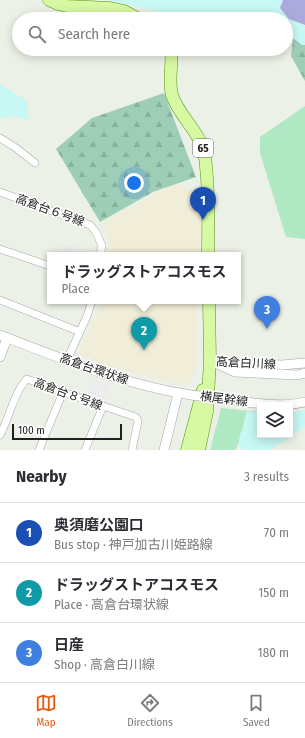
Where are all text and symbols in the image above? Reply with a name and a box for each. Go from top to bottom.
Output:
search box [12,12,293,56]
icon: search [26,23,48,45]
text: Search here [58,25,130,43]
road number: 65 [193,139,213,157]
your location [124,173,144,193]
pin: 1 [190,187,216,220]
street label: 高倉台６号線 [14,191,86,229]
popup [47,252,241,304]
text: ドラッグストアコスモス [61,263,227,281]
text: Place [61,281,90,296]
pin: 3 [254,296,280,329]
pin: 2 [131,317,157,350]
street label: 高倉台環状線 [58,351,130,387]
street label: 高倉白川線 [216,354,276,372]
street label: 高倉台８号線 [32,375,104,413]
street label: 横尾幹線 [199,389,249,409]
map controls [257,402,293,438]
button: layers [257,402,293,438]
scale bar [12,422,122,441]
text: 100 m [18,424,45,437]
text: Nearby [16,466,67,487]
text: 3 results [244,469,289,484]
text: 奥須磨公園口 [54,516,144,534]
text: 1 [26,525,32,540]
text: 70 m [264,525,289,540]
text: Bus stop · 神戸加古川姫路線 [54,537,213,552]
text: ドラッグストアコスモス [54,576,219,594]
text: 2 [26,585,32,600]
text: 150 m [258,585,289,600]
text: Place · 高倉台環状線 [54,597,169,612]
text: 日産 [54,636,84,654]
text: 3 [26,645,32,660]
text: 180 m [258,645,289,660]
text: Shop · 高倉白川線 [54,657,155,672]
tab: Map [35,692,57,729]
tab: Directions [127,692,173,729]
tab: Saved [243,692,270,729]

